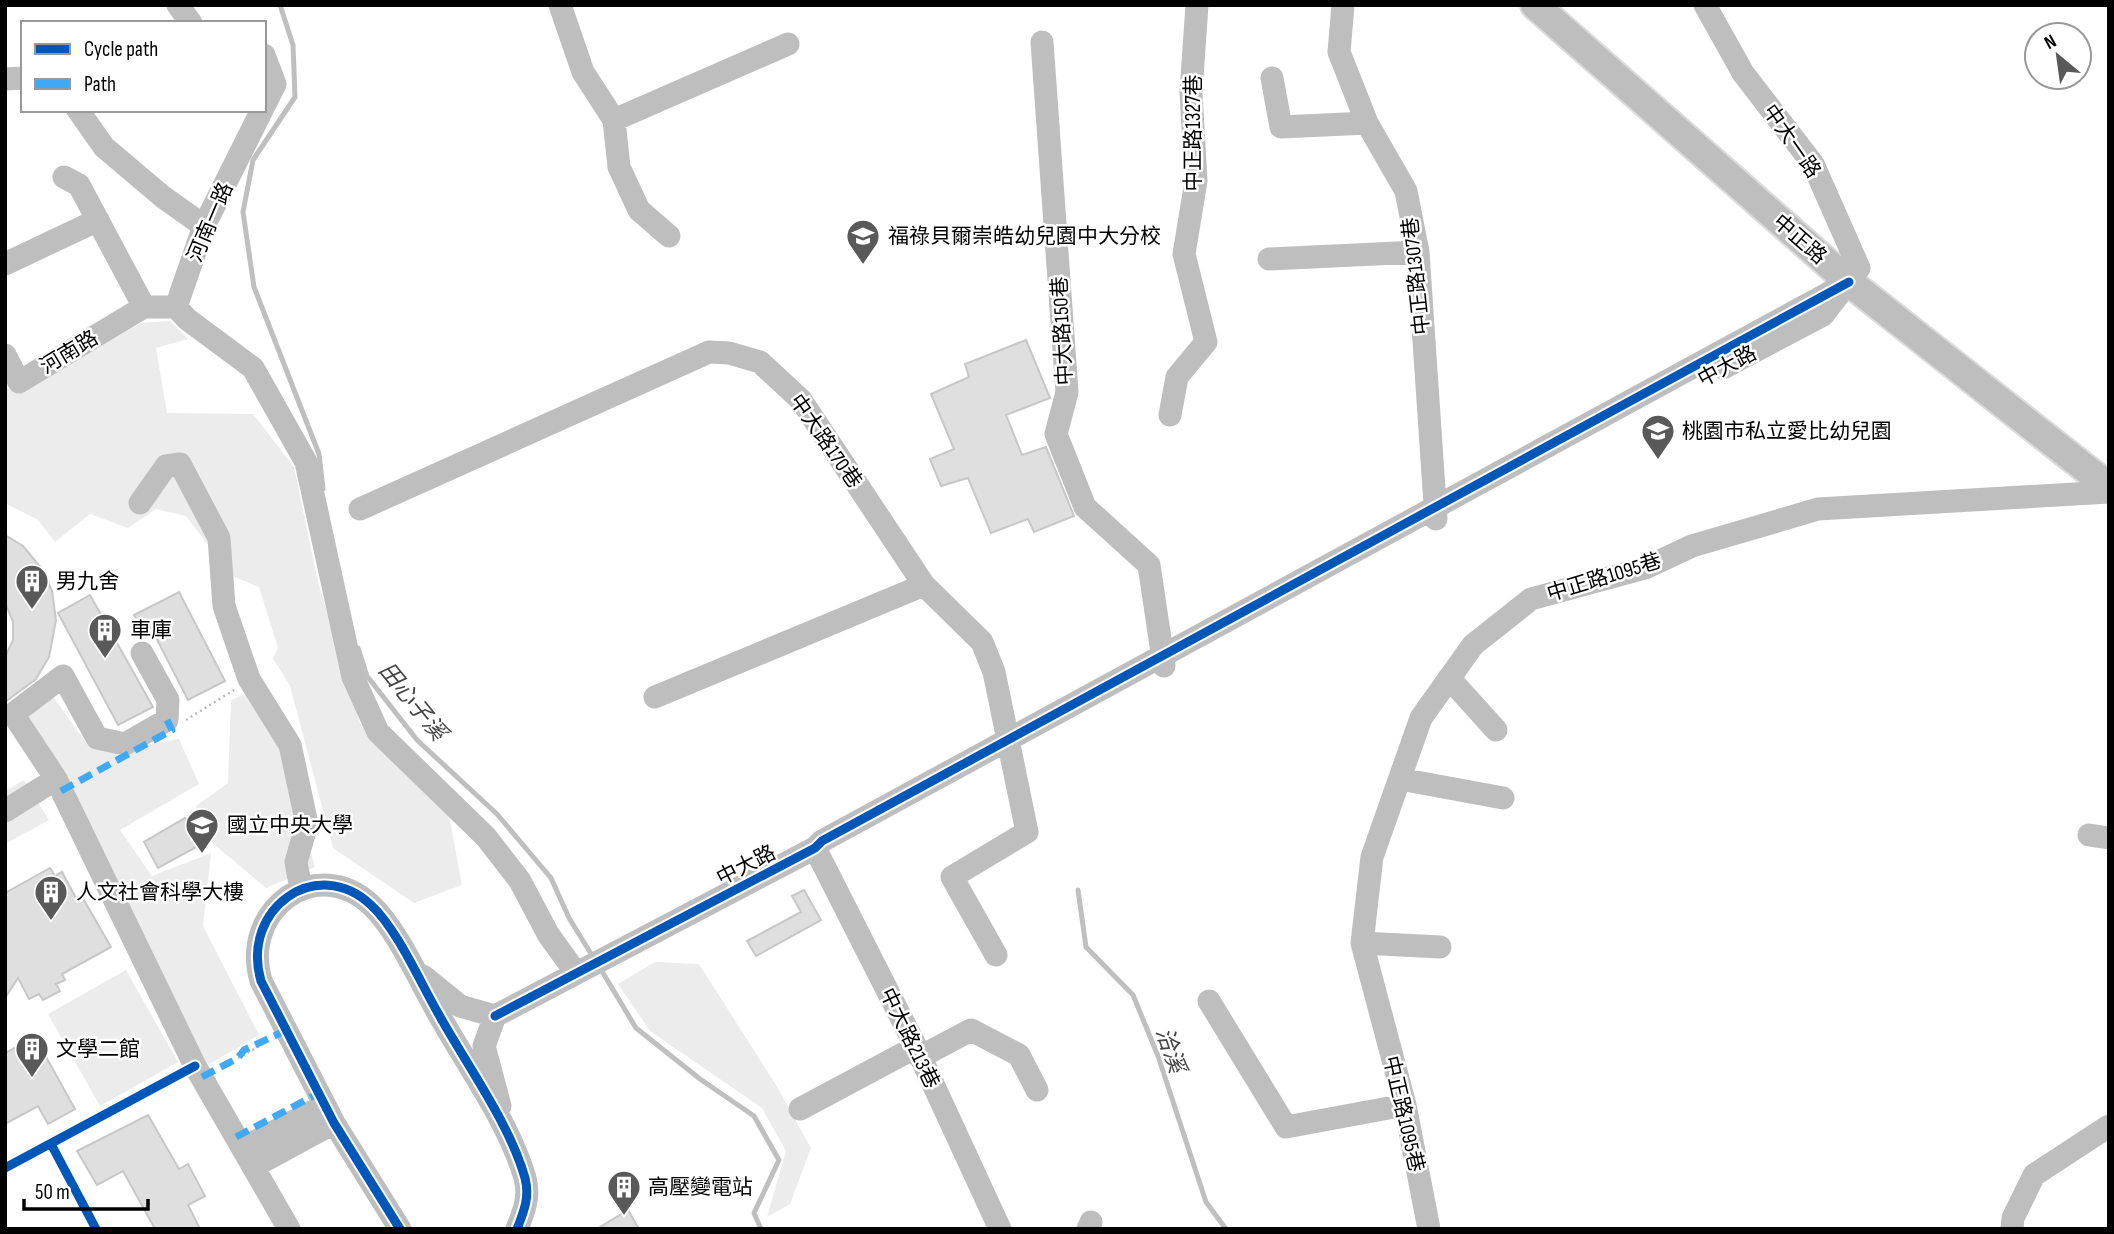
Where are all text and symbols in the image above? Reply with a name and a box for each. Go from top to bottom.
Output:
legend [21,21,266,112]
north arrow [2023,21,2093,91]
text: N [2040,30,2061,55]
text: Cycle path [84,37,158,62]
text: Path [84,72,116,97]
street label: 中正路1327巷 [1181,74,1206,192]
street label: 中大一路 [1757,100,1826,183]
street label: 河南一路 [183,179,238,266]
street label: 中正路 [1768,209,1832,269]
street label: 中正路1307巷 [1398,216,1435,336]
school or university icon: 福祿貝爾崇皓幼兒園中大分校 [844,217,882,266]
place label: 福祿貝爾崇皓幼兒園中大分校 [888,224,1161,249]
street label: 中大路150巷 [1047,276,1078,386]
street label: 河南路 [36,325,103,379]
street label: 中大路 [1694,341,1761,392]
street label: 中大路170巷 [784,389,867,493]
school or university icon: 桃園市私立愛比幼兒園 [1639,412,1677,461]
place label: 桃園市私立愛比幼兒園 [1682,419,1892,444]
street label: 中正路1095巷 [1544,548,1664,607]
building icon: 男九舍 [13,562,51,611]
place label: 男九舍 [56,569,119,594]
building icon: 車庫 [86,611,124,660]
place label: 車庫 [130,618,172,643]
water label: 田心子溪 [372,657,454,749]
school or university icon: 國立中央大學 [183,806,221,855]
place label: 國立中央大學 [227,813,353,838]
street label: 中大路 [712,840,780,891]
building icon: 人文社會科學大樓 [32,873,70,922]
place label: 人文社會科學大樓 [76,880,244,905]
street label: 中大路213巷 [874,984,945,1093]
water label: 洽溪 [1149,1024,1192,1079]
building icon: 文學二館 [13,1030,51,1079]
place label: 文學二館 [56,1037,140,1062]
street label: 中正路1095巷 [1378,1054,1429,1175]
scale bar [24,1168,149,1212]
building icon: 高壓變電站 [605,1168,643,1217]
place label: 高壓變電站 [648,1175,753,1200]
text: 50 m [35,1180,70,1205]

